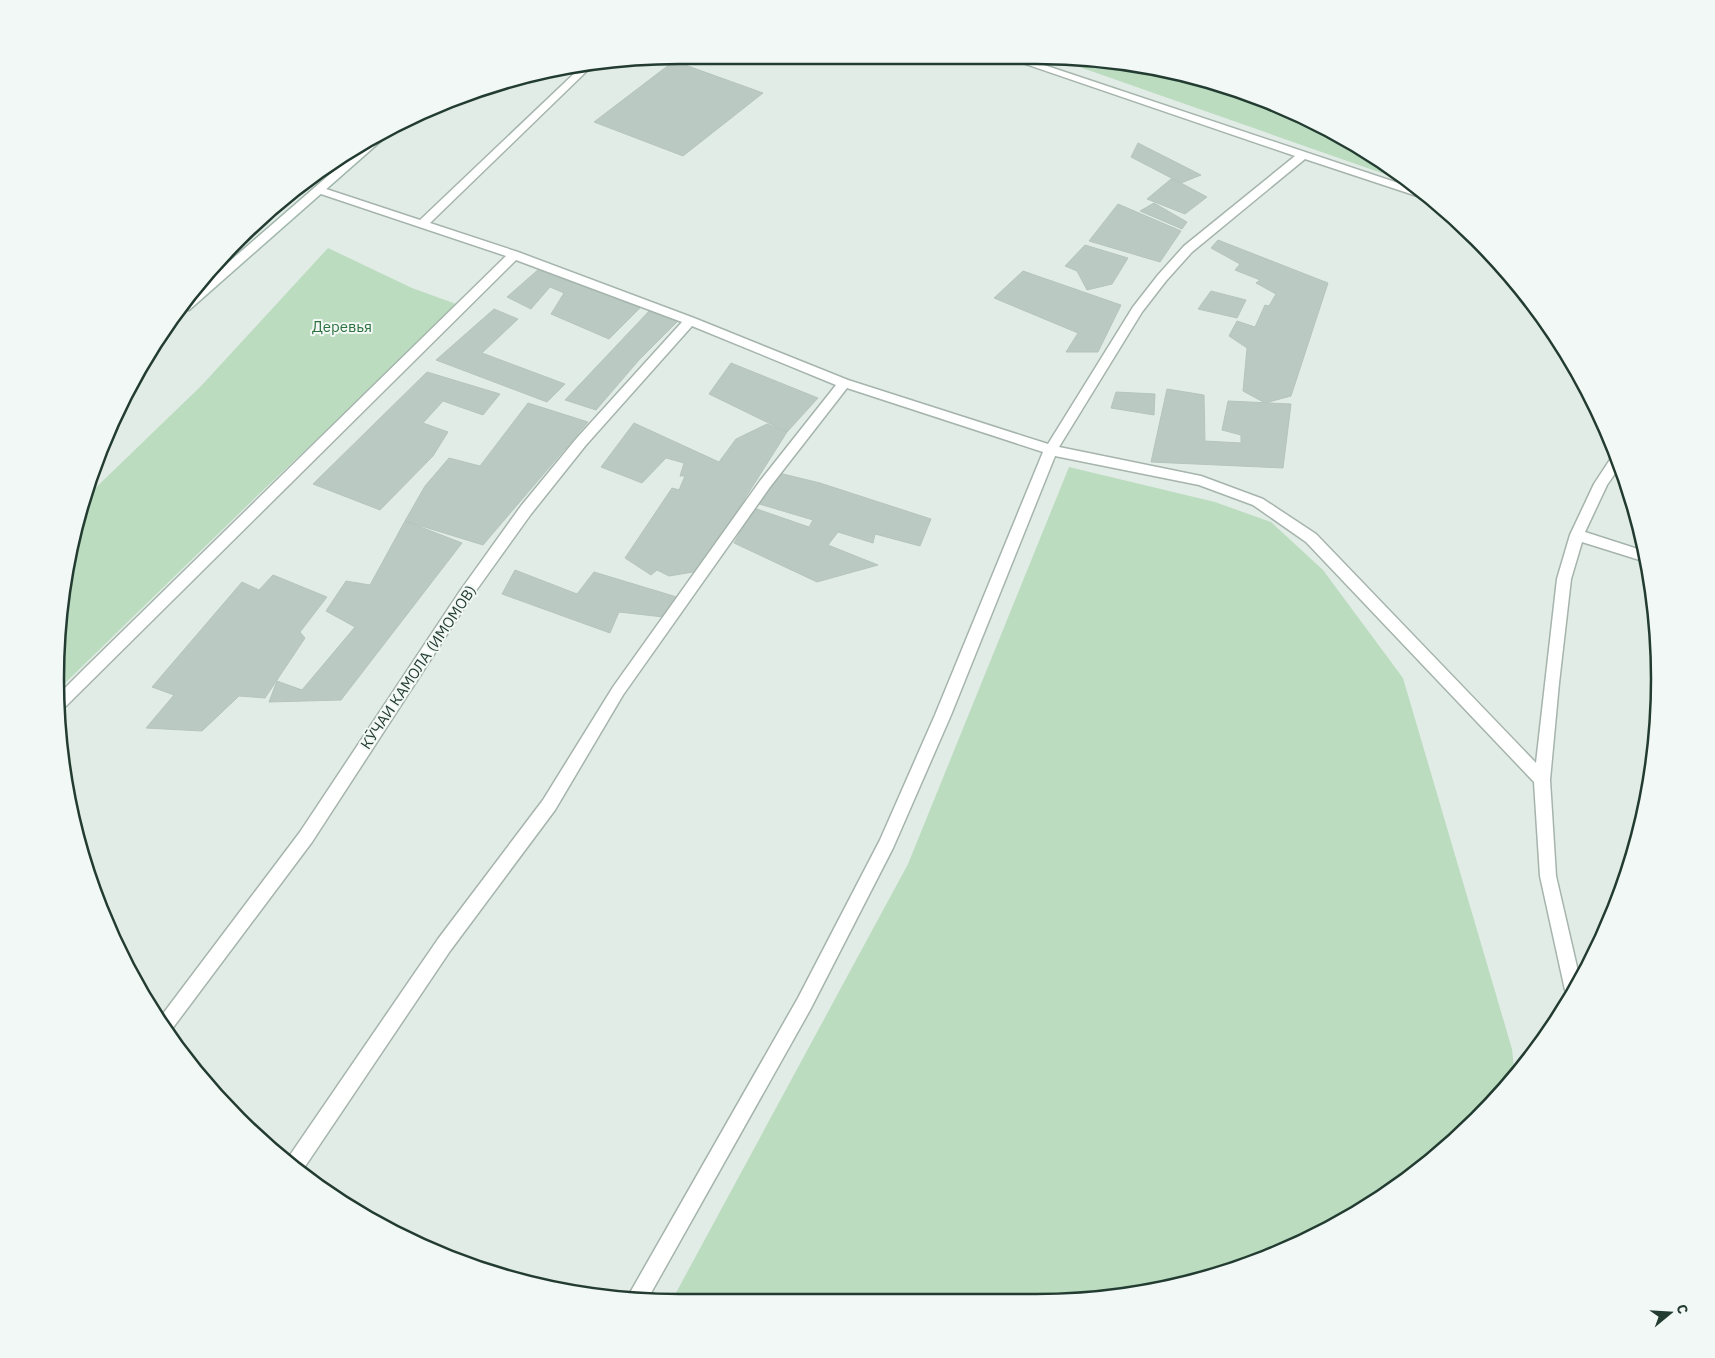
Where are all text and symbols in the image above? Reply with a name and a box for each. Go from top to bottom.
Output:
park label: Деревья [312,317,372,336]
street label: КӮЧАИ КАМОЛА (ИМОМОВ) [356,581,480,753]
north arrow [1645,1288,1695,1338]
text: С [1672,1302,1692,1316]

